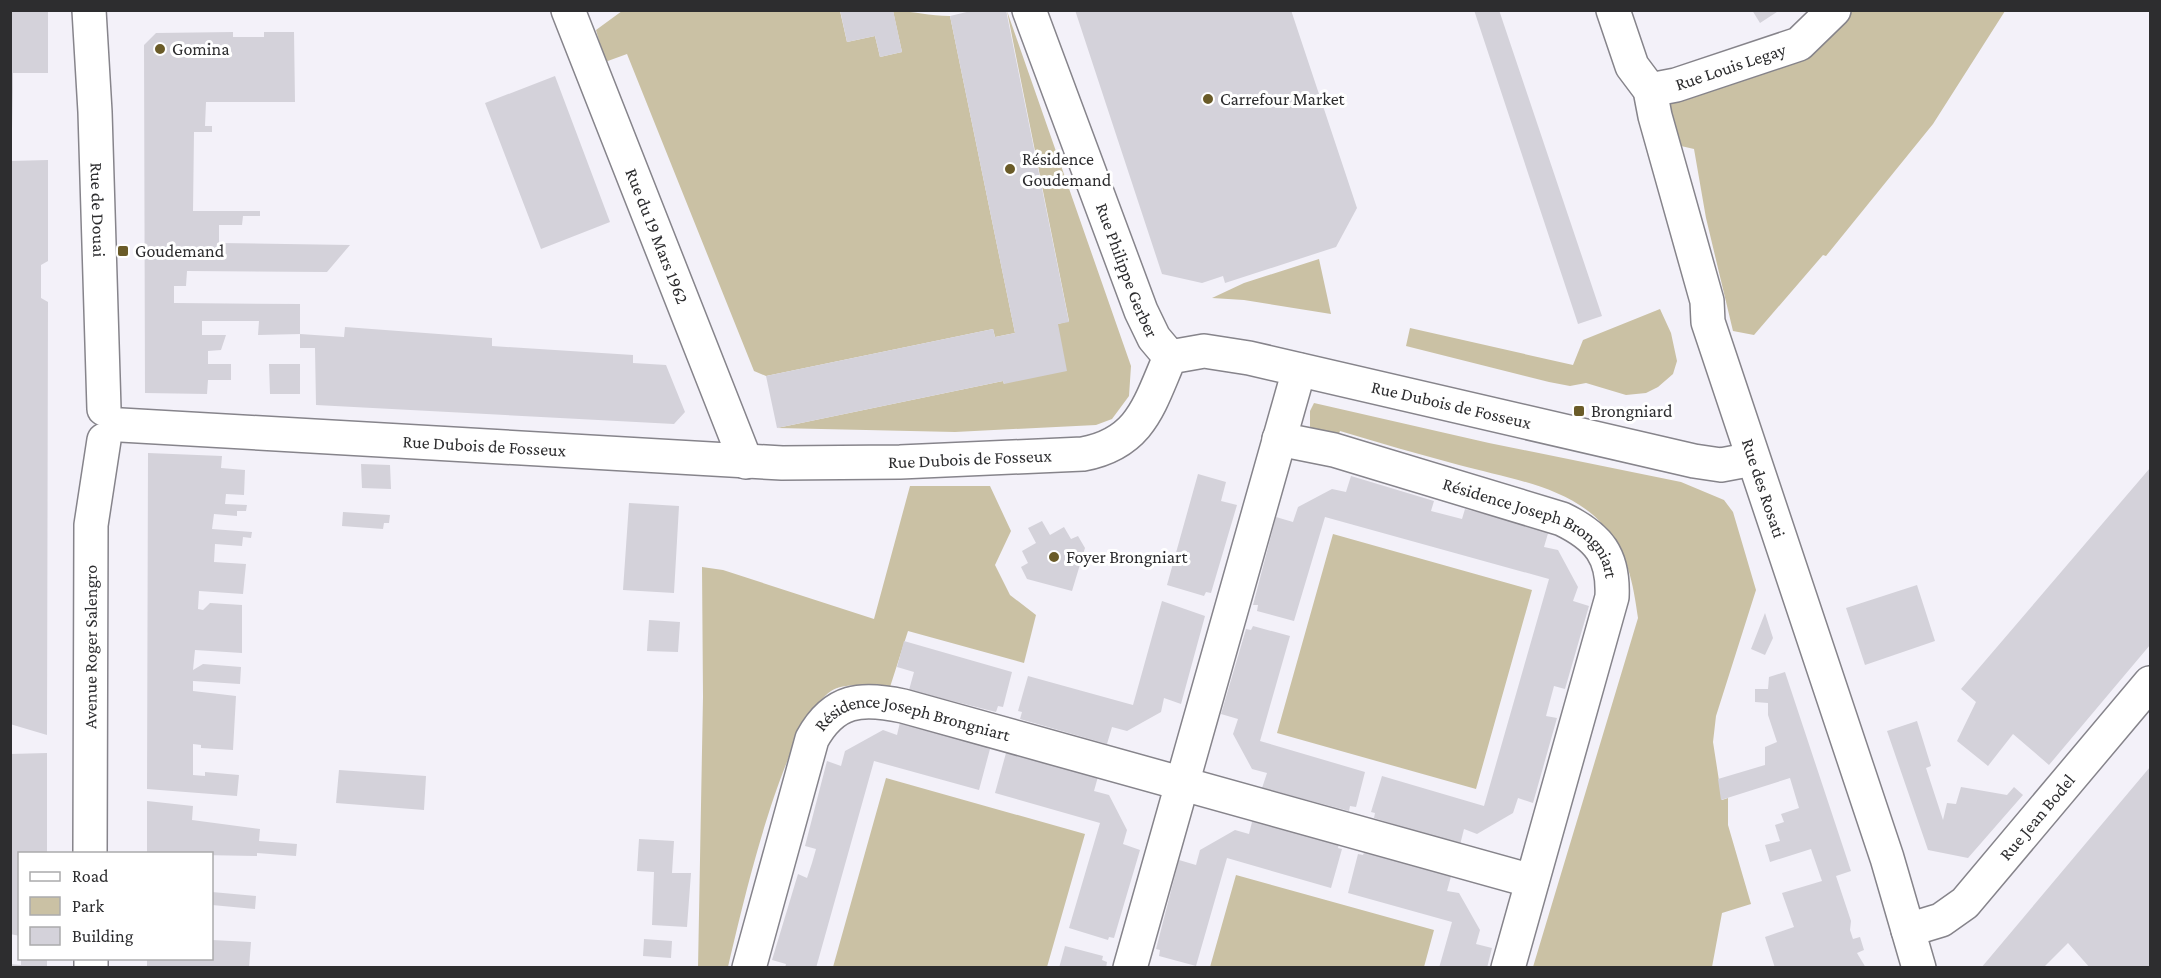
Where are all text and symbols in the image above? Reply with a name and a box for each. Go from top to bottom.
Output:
place label: Gomina [172,39,230,59]
street label: Rue Louis Legay [1673,39,1789,95]
marker: Gomina [153,42,167,56]
place label: Carrefour Market [1220,89,1346,109]
marker: Carrefour Market [1201,92,1215,106]
place label: Résidence Goudemand [1022,149,1112,190]
street label: Rue de Douai [87,162,109,258]
marker: Résidence Goudemand [1003,162,1017,176]
street label: Rue du 19 Mars 1962 [621,165,693,307]
street label: Rue Philippe Gerber [1092,200,1163,341]
place label: Goudemand [135,241,225,261]
marker: Goudemand [116,244,130,258]
street label: Rue Dubois de Fosseux [1369,377,1534,433]
place label: Brongniard [1591,401,1673,421]
marker: Brongniard [1572,404,1586,418]
street label: Rue Dubois de Fosseux [402,431,567,461]
street label: Rue des Rosati [1738,436,1789,541]
street label: Rue Dubois de Fosseux [888,445,1053,472]
street label: Résidence Joseph Brongniart [1440,474,1622,581]
place label: Foyer Brongniart [1066,547,1188,567]
marker: Foyer Brongniart [1047,550,1061,564]
street label: Avenue Roger Salengro [80,565,101,729]
text: Résidence Joseph Brongniart [810,692,1013,746]
street label: Résidence Joseph Brongniart [813,724,1019,750]
street label: Rue Jean Bodel [1995,770,2079,864]
legend [18,852,213,960]
text: Road [72,866,109,886]
text: Park [72,896,104,916]
text: Building [72,926,134,946]

